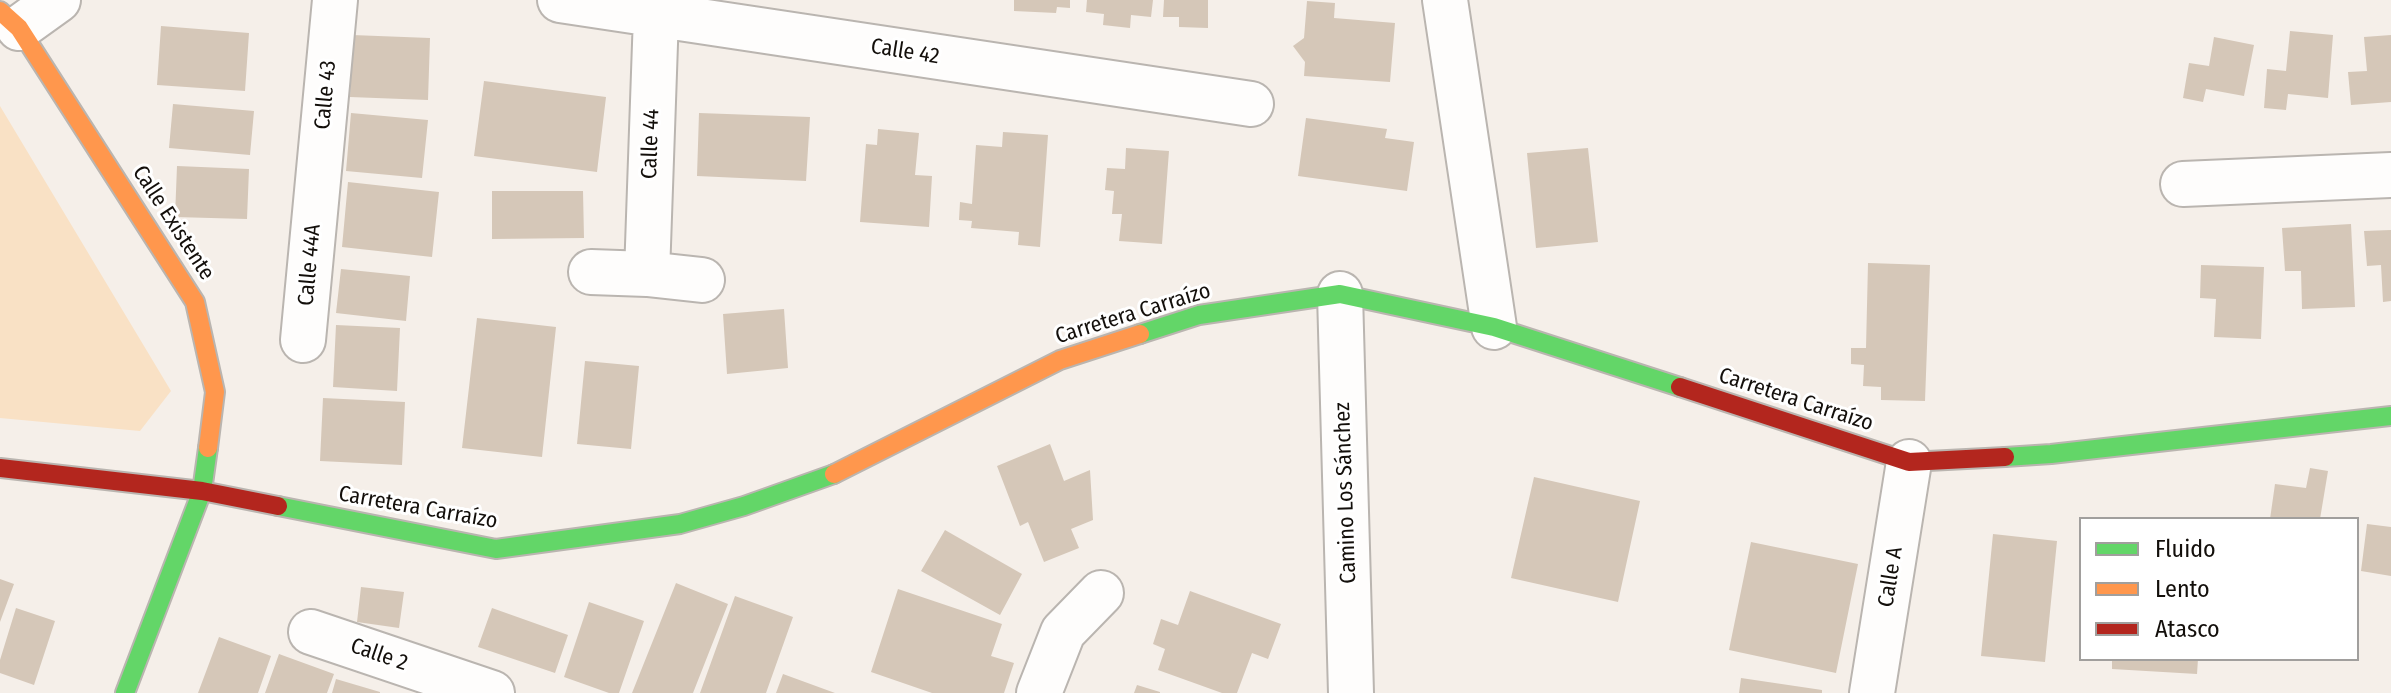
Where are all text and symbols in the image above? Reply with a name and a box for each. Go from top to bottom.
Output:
street label: Calle 42 [869,34,941,70]
street label: Calle 43 [310,59,342,131]
street label: Calle 44 [637,108,665,180]
street label: Calle Existente [126,161,220,285]
street label: Calle 44A [293,223,327,307]
street label: Carretera Carraízo [1052,278,1214,350]
street label: Carretera Carraízo [1715,363,1877,437]
street label: Camino Los Sánchez [1330,402,1362,584]
street label: Carretera Carraízo [336,481,500,535]
legend [2079,517,2359,661]
text: Fluido [2155,535,2216,563]
street label: Calle A [1873,545,1909,609]
text: Lento [2155,575,2210,603]
text: Atasco [2155,615,2220,643]
street label: Calle 2 [347,633,411,677]

